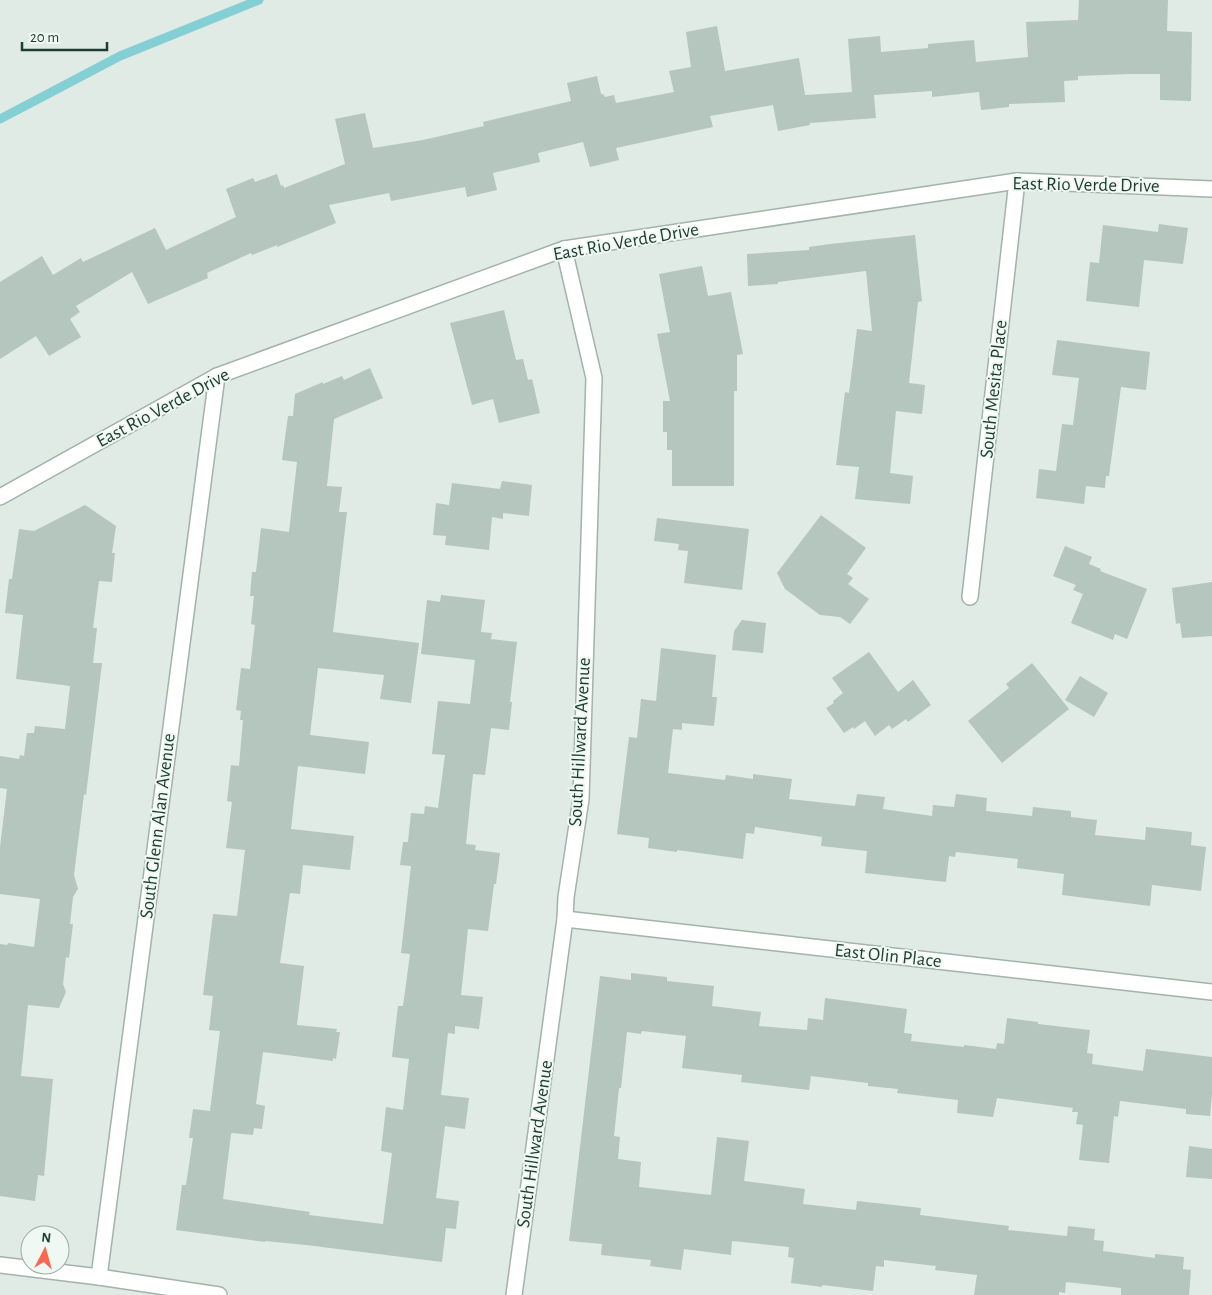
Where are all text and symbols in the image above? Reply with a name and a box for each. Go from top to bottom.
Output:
scale bar [22,20,108,52]
text: 20 m [30,30,59,45]
street label: East Rio Verde Drive [1012,174,1160,196]
street label: East Rio Verde Drive [552,220,700,264]
street label: South Mesita Place [977,319,1011,459]
street label: East Rio Verde Drive [93,365,233,451]
street label: South Hillward Avenue [566,657,594,827]
street label: South Glenn Alan Avenue [137,732,179,920]
street label: East Olin Place [834,941,942,971]
street label: South Hillward Avenue [514,1059,556,1229]
north arrow [20,1225,70,1275]
text: N [41,1231,52,1246]

